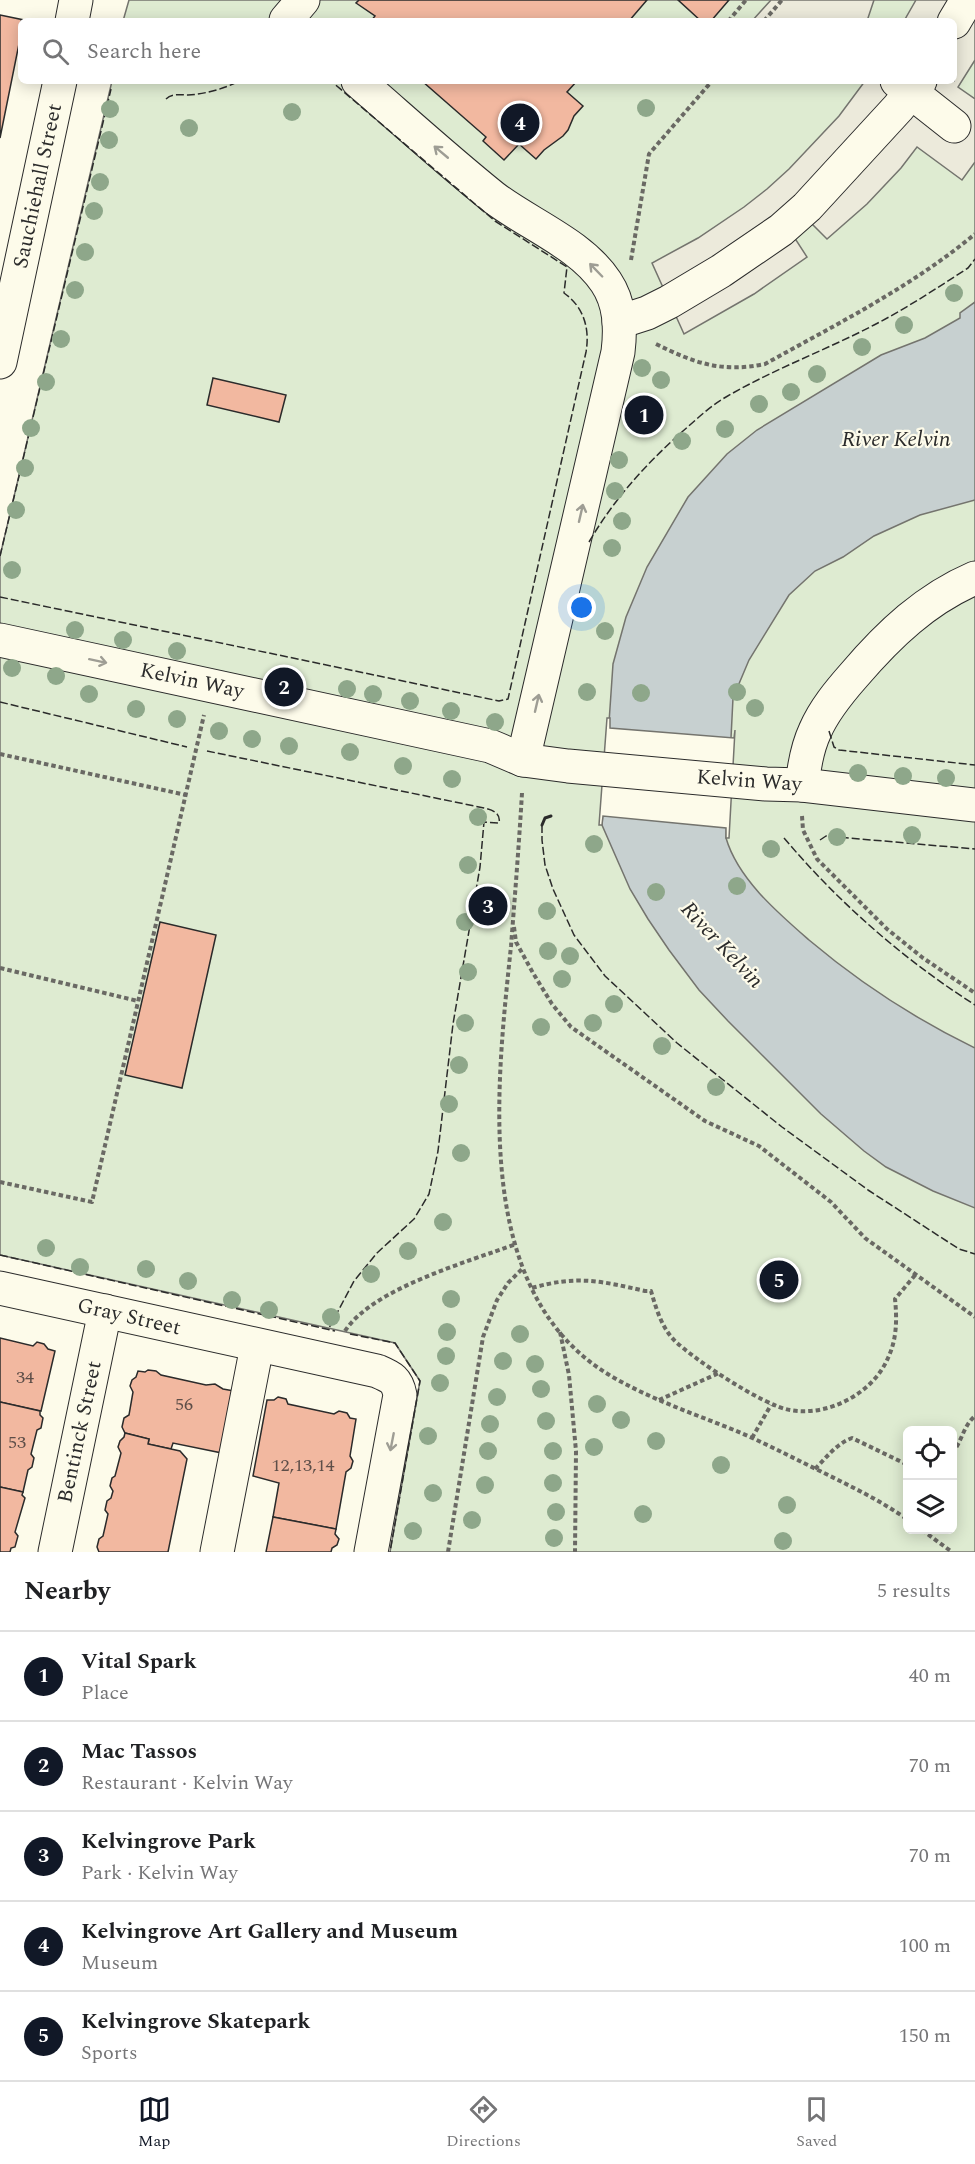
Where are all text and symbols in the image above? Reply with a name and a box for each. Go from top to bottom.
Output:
search box [18,18,957,84]
icon: search [39,35,72,68]
text: Search here [87,35,201,68]
pin: 4 [500,100,540,146]
street label: Sauchiehall Street [5,101,71,271]
one-way arrow [433,146,449,159]
one-way arrow [589,263,603,278]
pin: 1 [624,392,664,438]
water label: River Kelvin [841,423,951,456]
one-way arrow [575,503,587,522]
your location [567,593,596,622]
street label: Kelvin Way [137,654,248,708]
one-way arrow [89,655,108,667]
pin: 2 [264,664,304,710]
one-way arrow [531,693,543,712]
street label: Kelvin Way [695,761,804,801]
pin: 3 [468,884,508,928]
water label: River Kelvin [673,894,772,996]
pin: 5 [760,1258,798,1302]
street label: Gray Street [74,1290,184,1344]
street label: Bentinck Street [49,1358,111,1506]
house number: 34 [16,1364,34,1391]
house number: 56 [175,1391,193,1418]
map controls [903,1426,957,1534]
button: locate [903,1426,957,1480]
house number: 53 [8,1429,26,1456]
one-way arrow [386,1432,397,1451]
house number: 12,13,14 [272,1452,335,1479]
button: layers [903,1480,957,1534]
text: Nearby [24,1571,110,1611]
text: 5 results [877,1576,951,1606]
text: Vital Spark [81,1645,197,1678]
text: 1 [38,1661,49,1691]
text: 40 m [909,1661,951,1691]
text: Place [81,1678,129,1708]
text: Mac Tassos [81,1735,197,1768]
text: 2 [38,1751,49,1781]
text: 70 m [909,1751,951,1781]
text: Restaurant · Kelvin Way [81,1768,293,1798]
text: Kelvingrove Park [81,1825,256,1858]
text: 3 [38,1841,49,1871]
text: 70 m [909,1841,951,1871]
text: Park · Kelvin Way [81,1858,238,1888]
text: Kelvingrove Art Gallery and Museum [81,1915,458,1948]
text: 4 [38,1931,49,1961]
text: 100 m [899,1931,951,1961]
text: Museum [81,1948,158,1978]
text: Kelvingrove Skatepark [81,2005,311,2038]
text: 5 [38,2021,49,2051]
text: 150 m [899,2021,951,2051]
text: Sports [81,2038,138,2068]
tab: Map [138,2093,171,2153]
tab: Directions [446,2093,521,2153]
tab: Saved [796,2093,837,2153]

